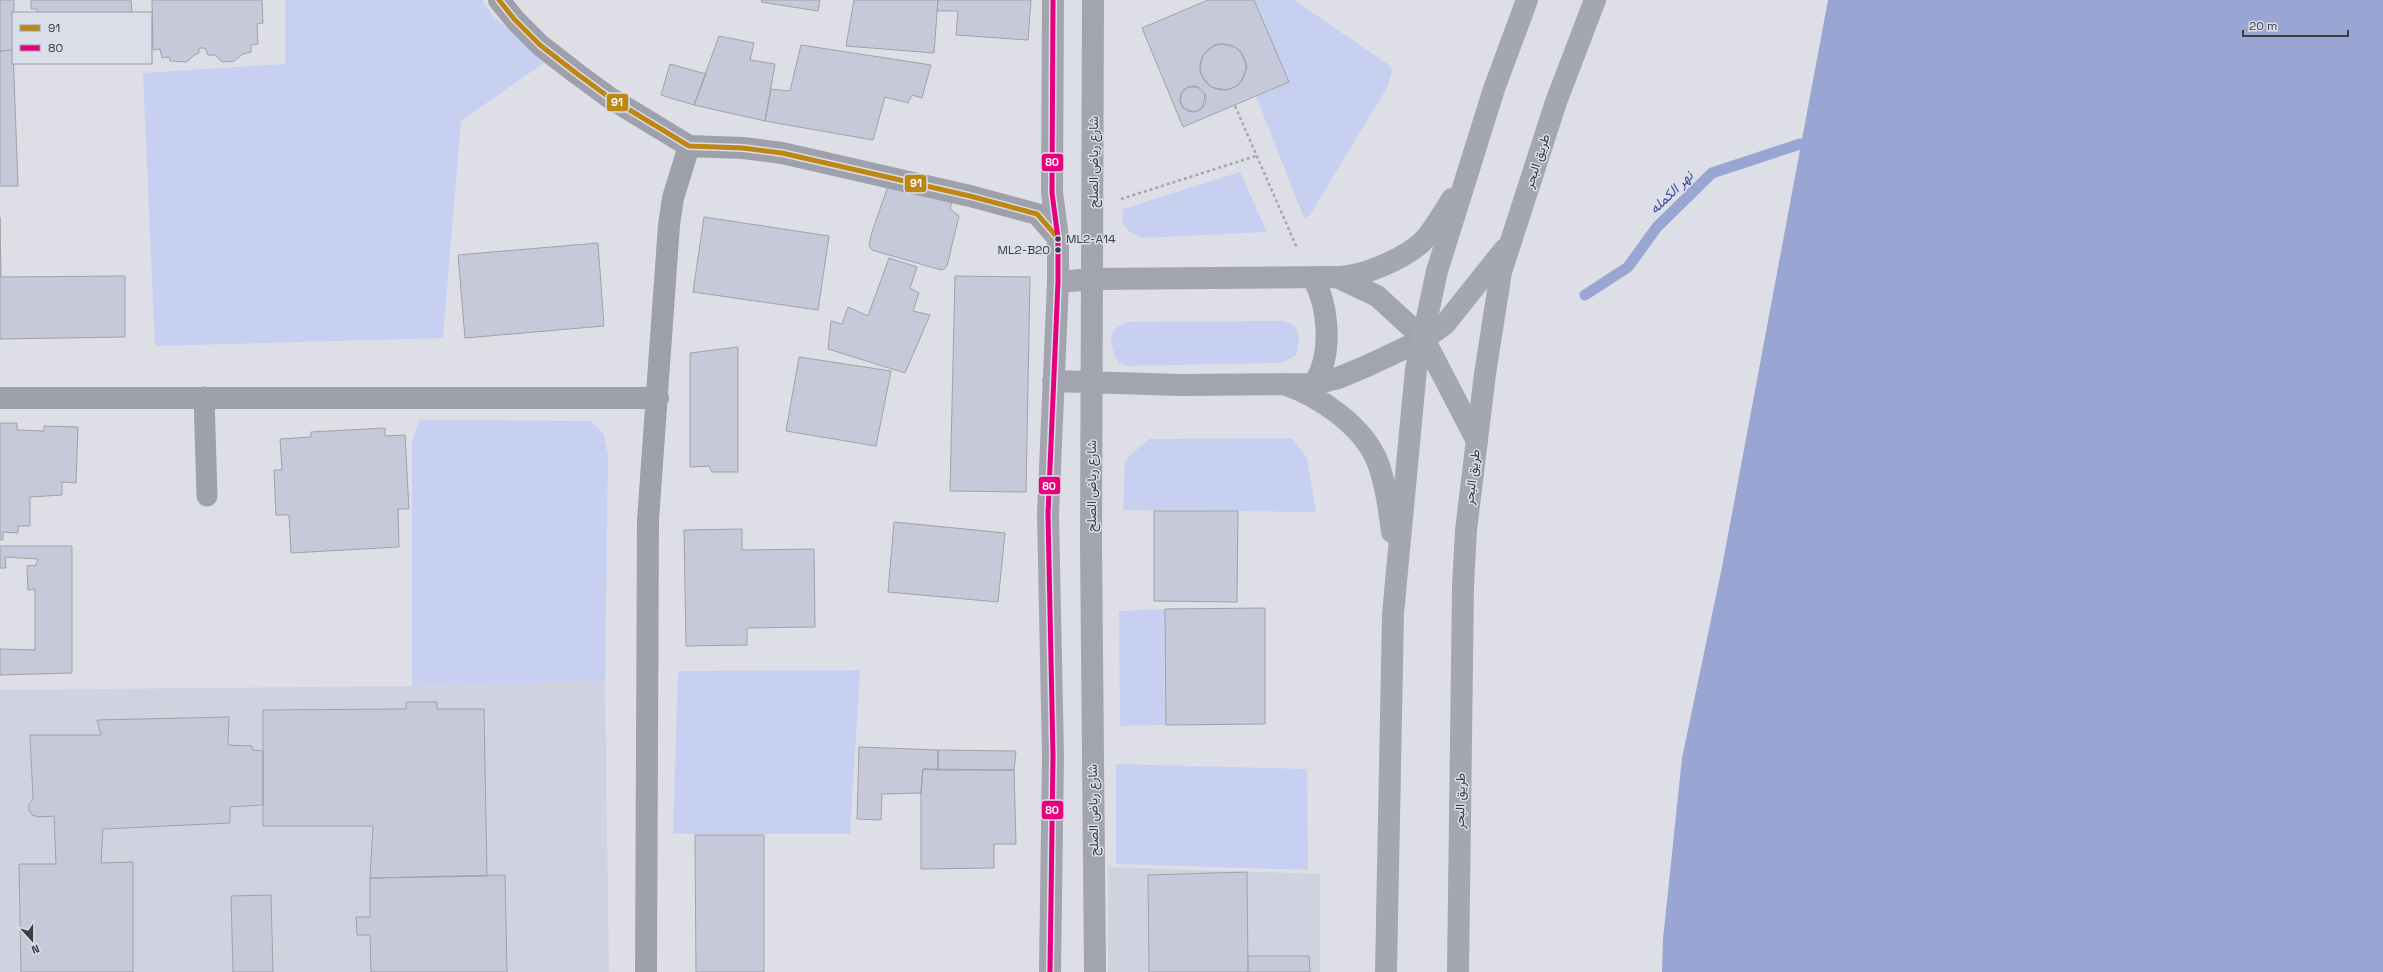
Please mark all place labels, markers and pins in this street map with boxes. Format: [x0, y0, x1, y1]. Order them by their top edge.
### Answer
place label: ML2-A14 [1066, 231, 1116, 247]
marker: ML2-A14 [1053, 234, 1063, 244]
place label: ML2-B20 [998, 242, 1050, 258]
marker: ML2-B20 [1053, 245, 1063, 255]

